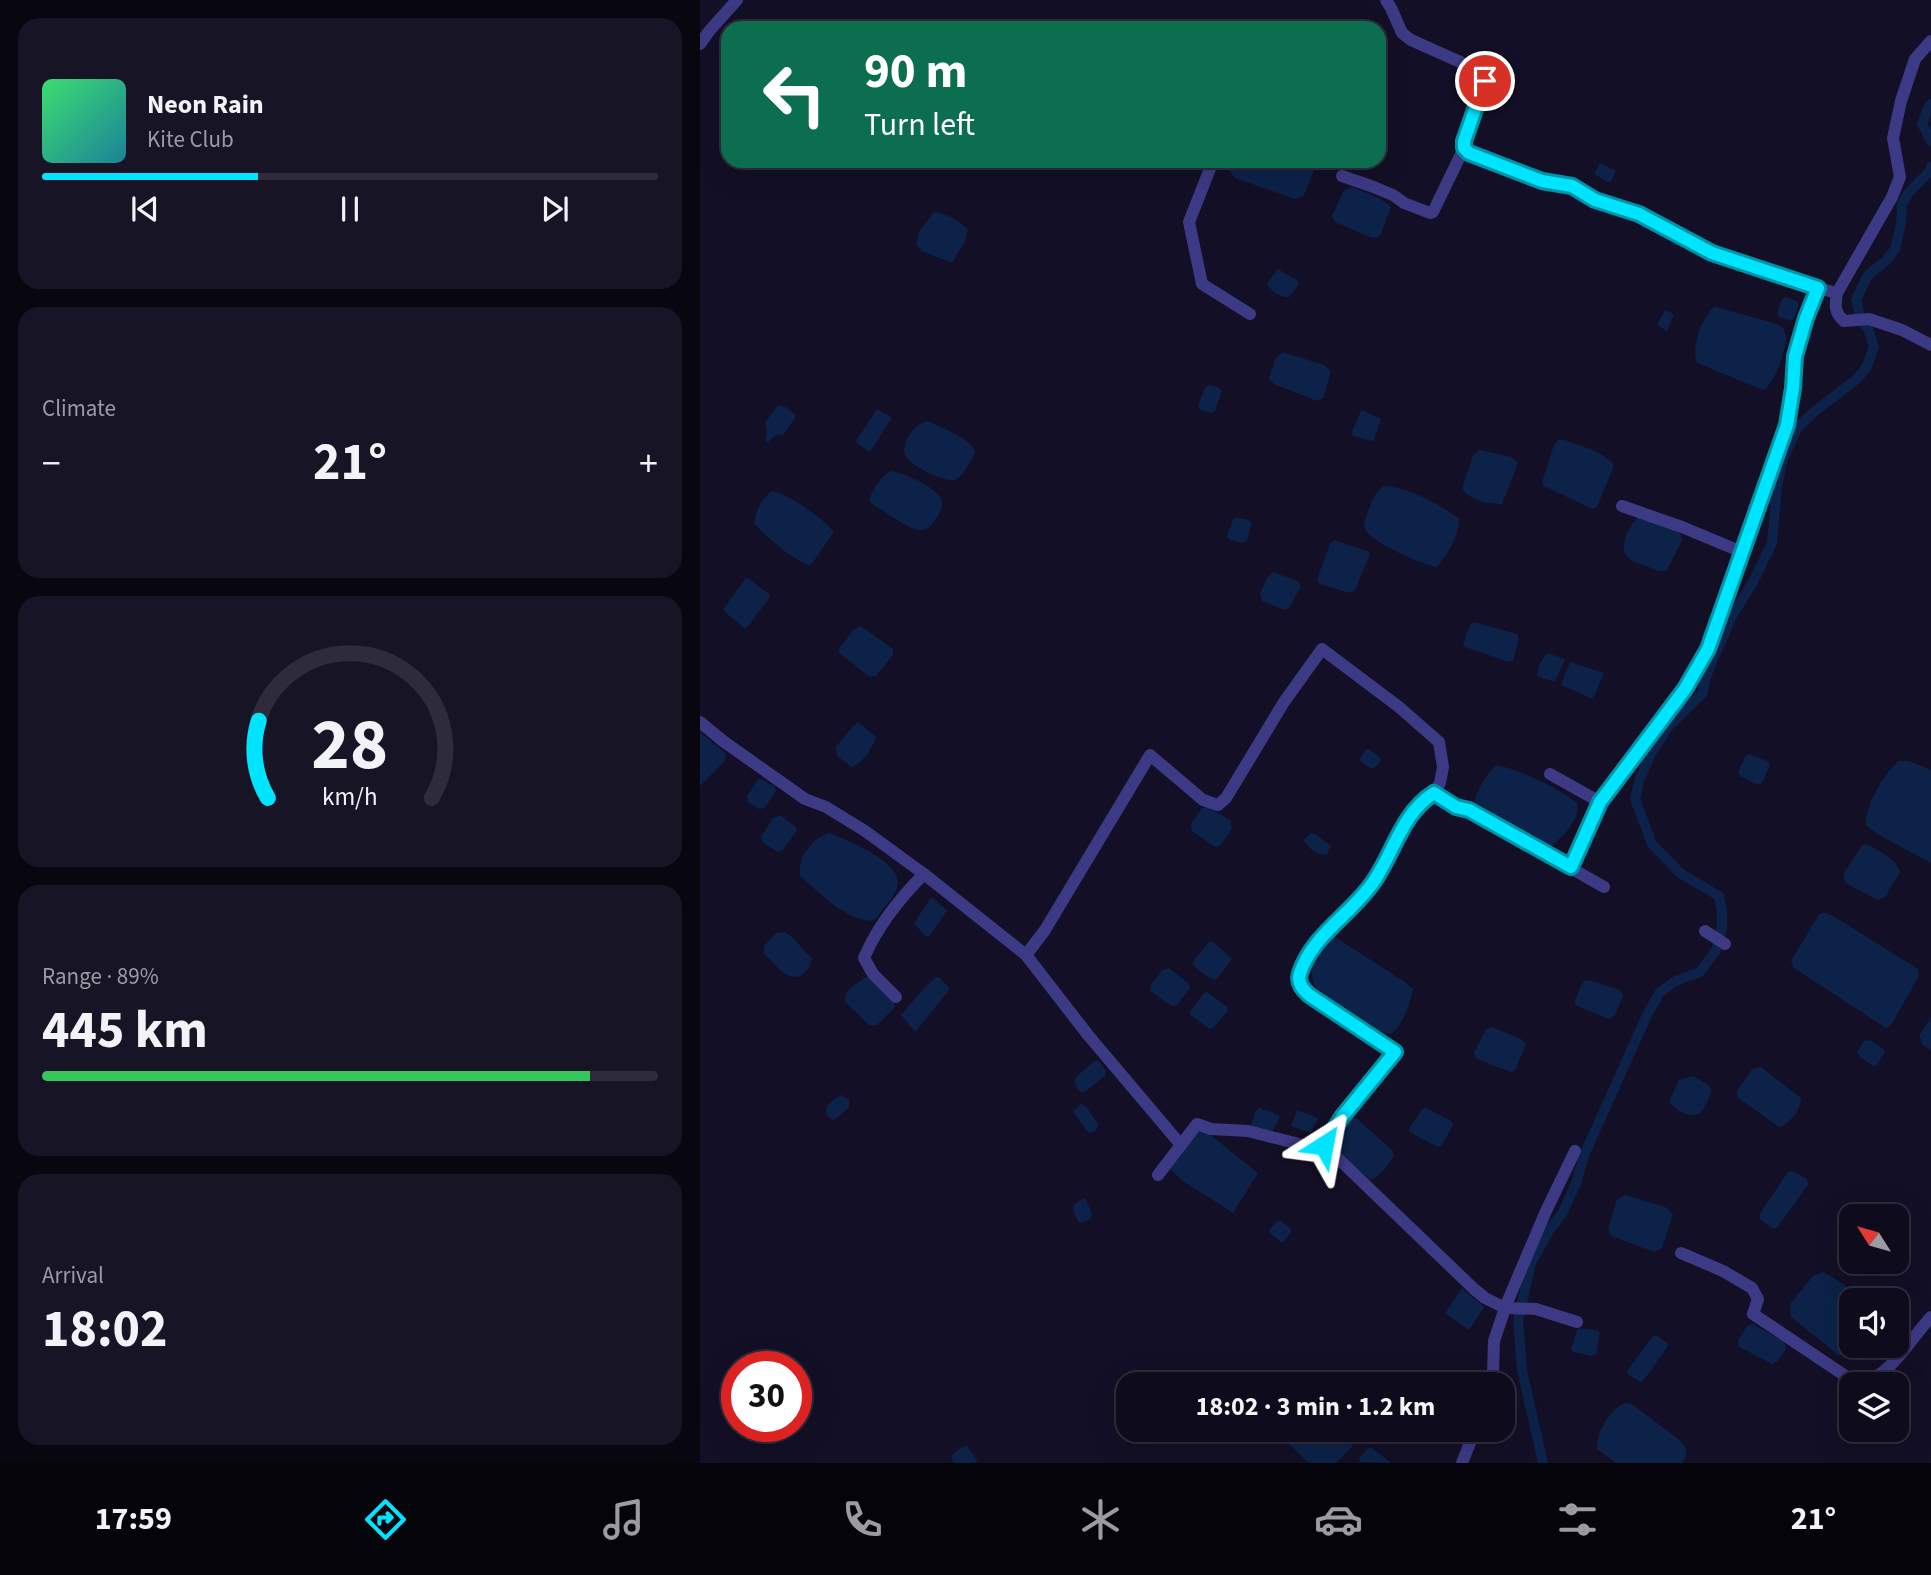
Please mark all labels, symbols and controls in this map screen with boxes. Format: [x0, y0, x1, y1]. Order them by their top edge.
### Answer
text: 90 m [864, 37, 968, 107]
icon: left [749, 49, 840, 140]
pin [1455, 51, 1515, 111]
icon: arrive [1466, 62, 1504, 100]
text: Neon Rain [147, 86, 264, 123]
text: Turn left [864, 102, 975, 148]
text: Kite Club [147, 123, 234, 156]
icon: previous [126, 190, 164, 228]
icon: pause [331, 190, 369, 228]
icon: next [536, 190, 574, 228]
text: Climate [42, 392, 116, 425]
text: 21° [313, 426, 387, 500]
text: − [42, 437, 61, 491]
text: + [639, 437, 658, 491]
text: 28 [312, 693, 388, 797]
text: km/h [322, 778, 378, 814]
text: Range · 89% [42, 960, 159, 993]
text: 445 km [42, 994, 208, 1068]
position arrow [1287, 1108, 1361, 1182]
north arrow [1839, 1204, 1909, 1274]
map controls [1839, 1204, 1909, 1442]
text: Arrival [42, 1259, 104, 1292]
button: sound [1839, 1288, 1909, 1358]
text: 18:02 [42, 1293, 167, 1367]
speed limit sign: 30 [721, 1351, 812, 1442]
button: layers [1839, 1372, 1909, 1442]
text: 18:02 · 3 min · 1.2 km [1196, 1388, 1435, 1425]
icon: directions [361, 1495, 410, 1544]
icon: music [599, 1495, 648, 1544]
icon: phone [838, 1495, 887, 1544]
icon: climate [1076, 1495, 1125, 1544]
icon: car [1314, 1495, 1363, 1544]
icon: filters [1553, 1495, 1602, 1544]
text: 17:59 [95, 1496, 172, 1542]
text: 21° [1791, 1496, 1836, 1542]

